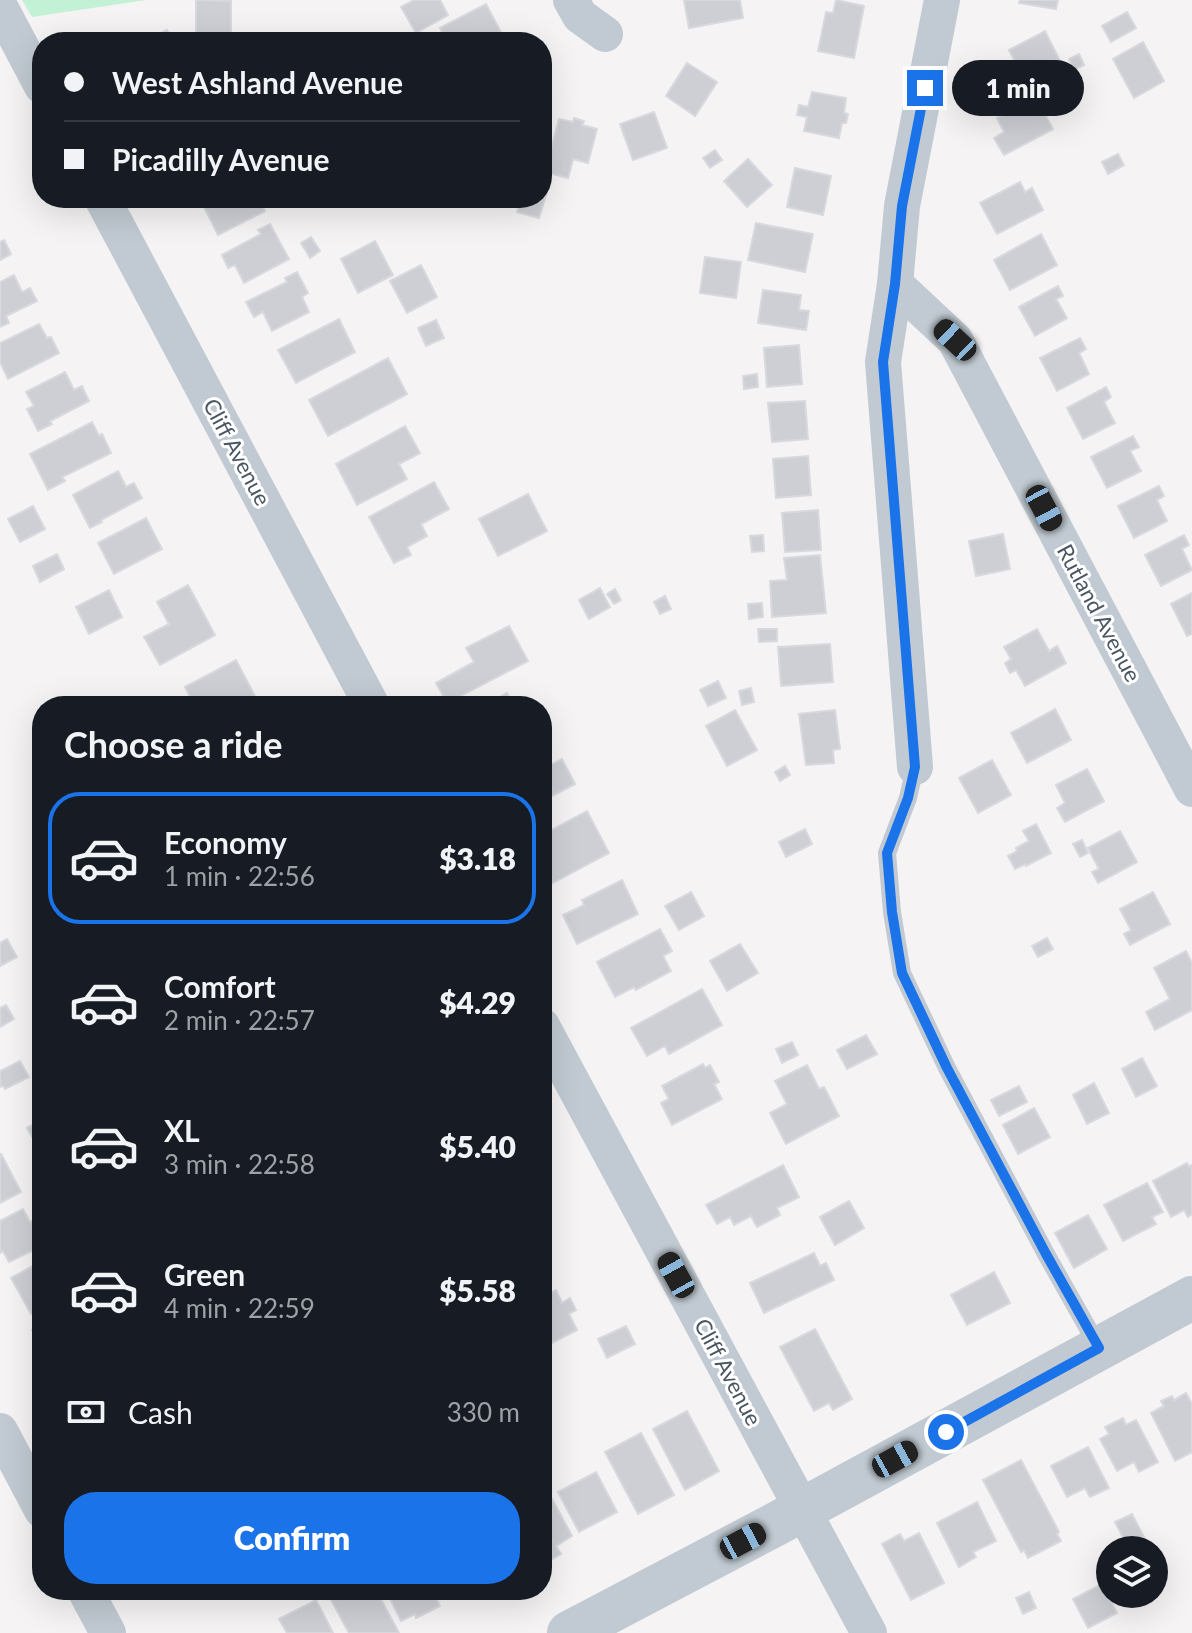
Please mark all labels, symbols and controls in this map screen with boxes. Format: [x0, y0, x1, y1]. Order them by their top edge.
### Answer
callout: 1 min [953, 60, 1085, 116]
text: West Ashland Avenue [112, 64, 403, 100]
route end [907, 70, 943, 106]
text: 1 min [986, 72, 1050, 104]
text: Picadilly Avenue [112, 141, 330, 177]
car [929, 315, 981, 365]
street label: Cliff Avenue [198, 394, 277, 510]
car [1022, 481, 1066, 535]
street label: Rutland Avenue [1052, 539, 1147, 686]
text: Choose a ride [64, 722, 283, 766]
icon: car [68, 822, 140, 894]
text: Economy [164, 824, 287, 860]
text: $3.18 [439, 840, 516, 876]
text: 1 min · 22:56 [164, 860, 315, 892]
icon: car [68, 966, 140, 1038]
text: Comfort [164, 968, 276, 1004]
text: $4.29 [439, 984, 516, 1020]
text: 2 min · 22:57 [164, 1004, 315, 1036]
icon: car [68, 1110, 140, 1182]
text: XL [164, 1112, 200, 1148]
text: $5.40 [439, 1128, 516, 1164]
text: 3 min · 22:58 [164, 1148, 315, 1180]
car [654, 1248, 698, 1302]
icon: car [68, 1254, 140, 1326]
text: Green [164, 1256, 245, 1292]
text: $5.58 [439, 1272, 516, 1308]
text: 4 min · 22:59 [164, 1292, 315, 1324]
street label: Cliff Avenue [689, 1314, 768, 1430]
icon: cash [64, 1390, 108, 1434]
text: Cash [128, 1394, 193, 1430]
text: 330 m [447, 1396, 520, 1428]
route start [928, 1414, 964, 1450]
car [868, 1437, 922, 1481]
button: Confirm [64, 1492, 520, 1584]
car [716, 1519, 770, 1563]
map controls [1096, 1536, 1168, 1608]
button: layers [1096, 1536, 1168, 1608]

